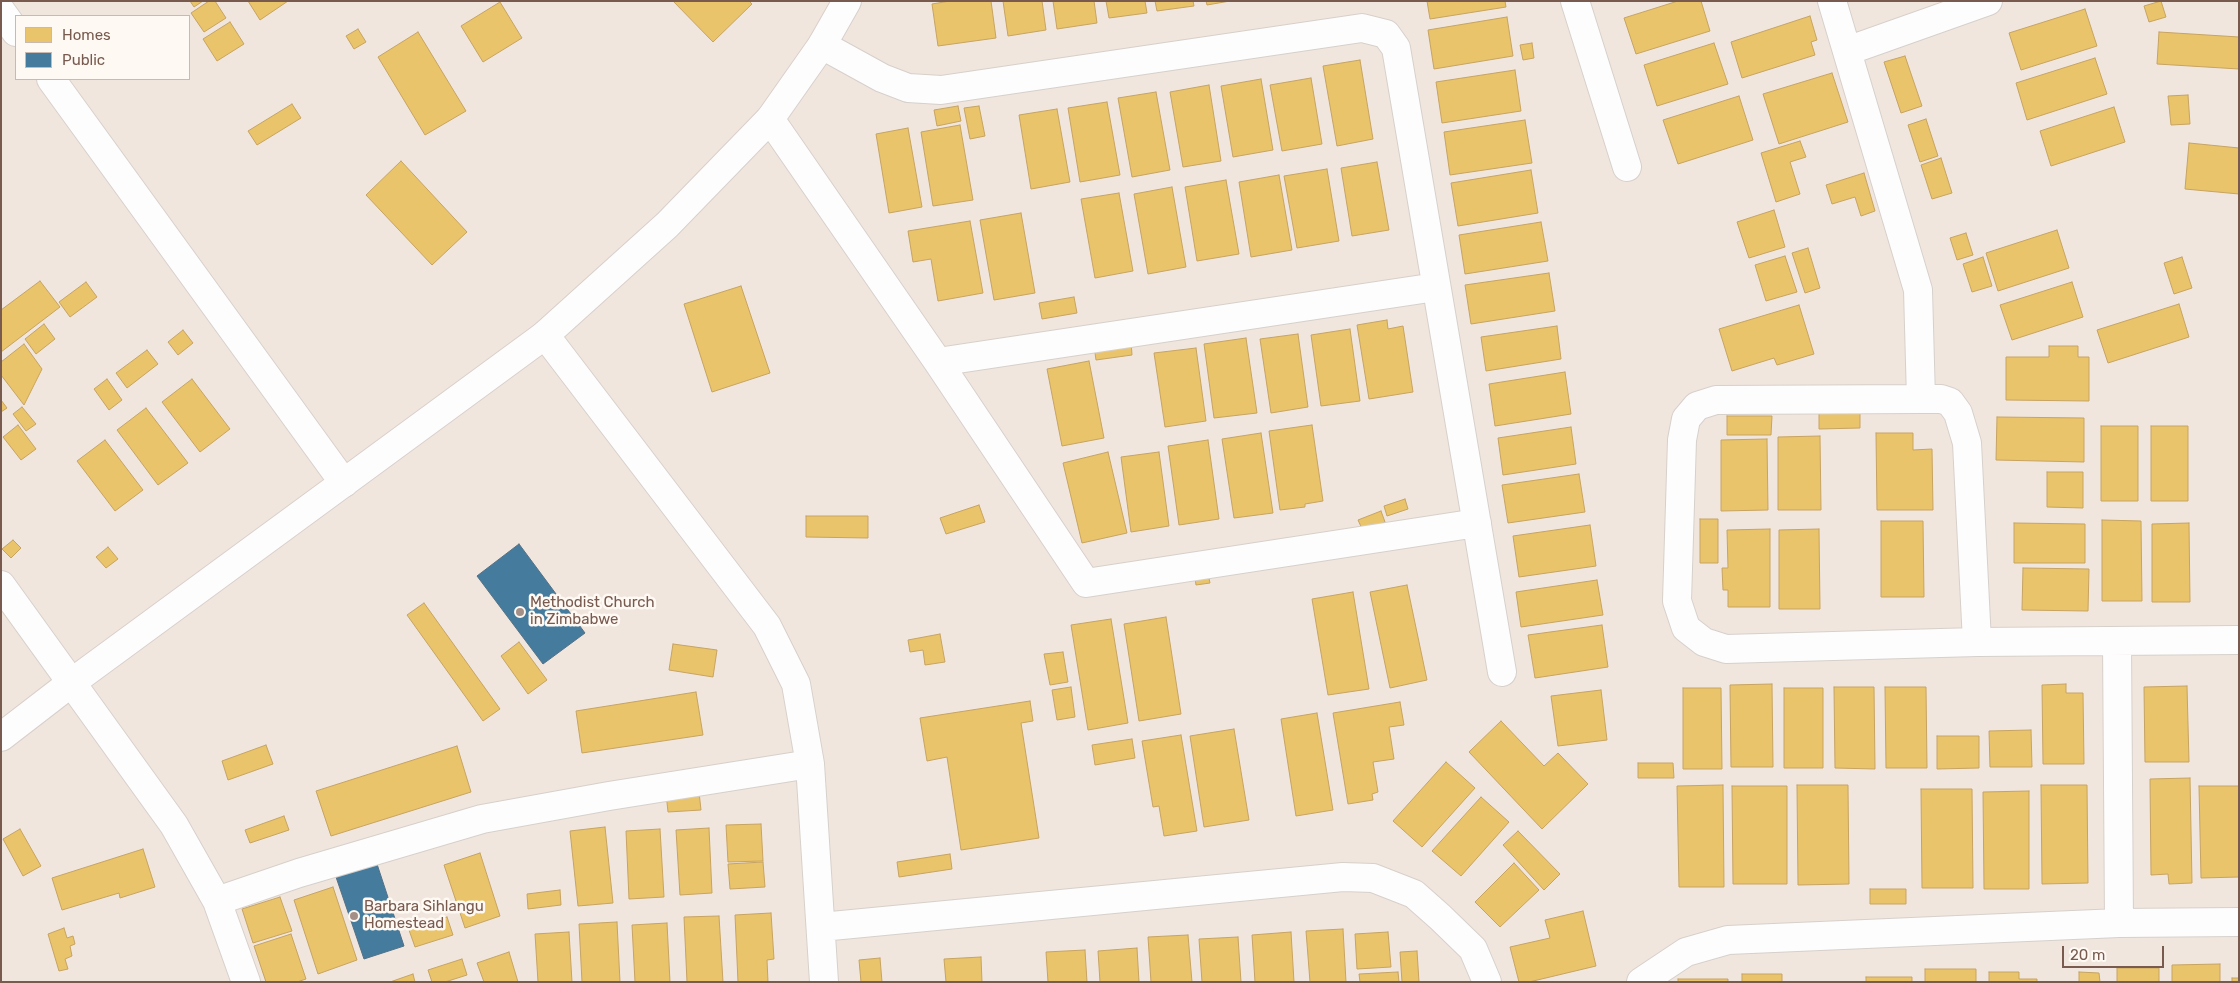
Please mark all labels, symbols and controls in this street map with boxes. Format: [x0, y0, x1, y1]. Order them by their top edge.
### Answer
legend [15, 15, 190, 80]
text: Homes [62, 26, 111, 44]
text: Public [62, 51, 105, 69]
place label: Methodist Church in Zimbabwe [530, 594, 655, 629]
marker: Methodist Church in Zimbabwe [514, 606, 526, 618]
place label: Barbara Sihlangu Homestead [364, 898, 484, 933]
marker: Barbara Sihlangu Homestead [348, 910, 360, 922]
scale bar [2065, 936, 2168, 968]
text: 20 m [2070, 946, 2105, 964]

